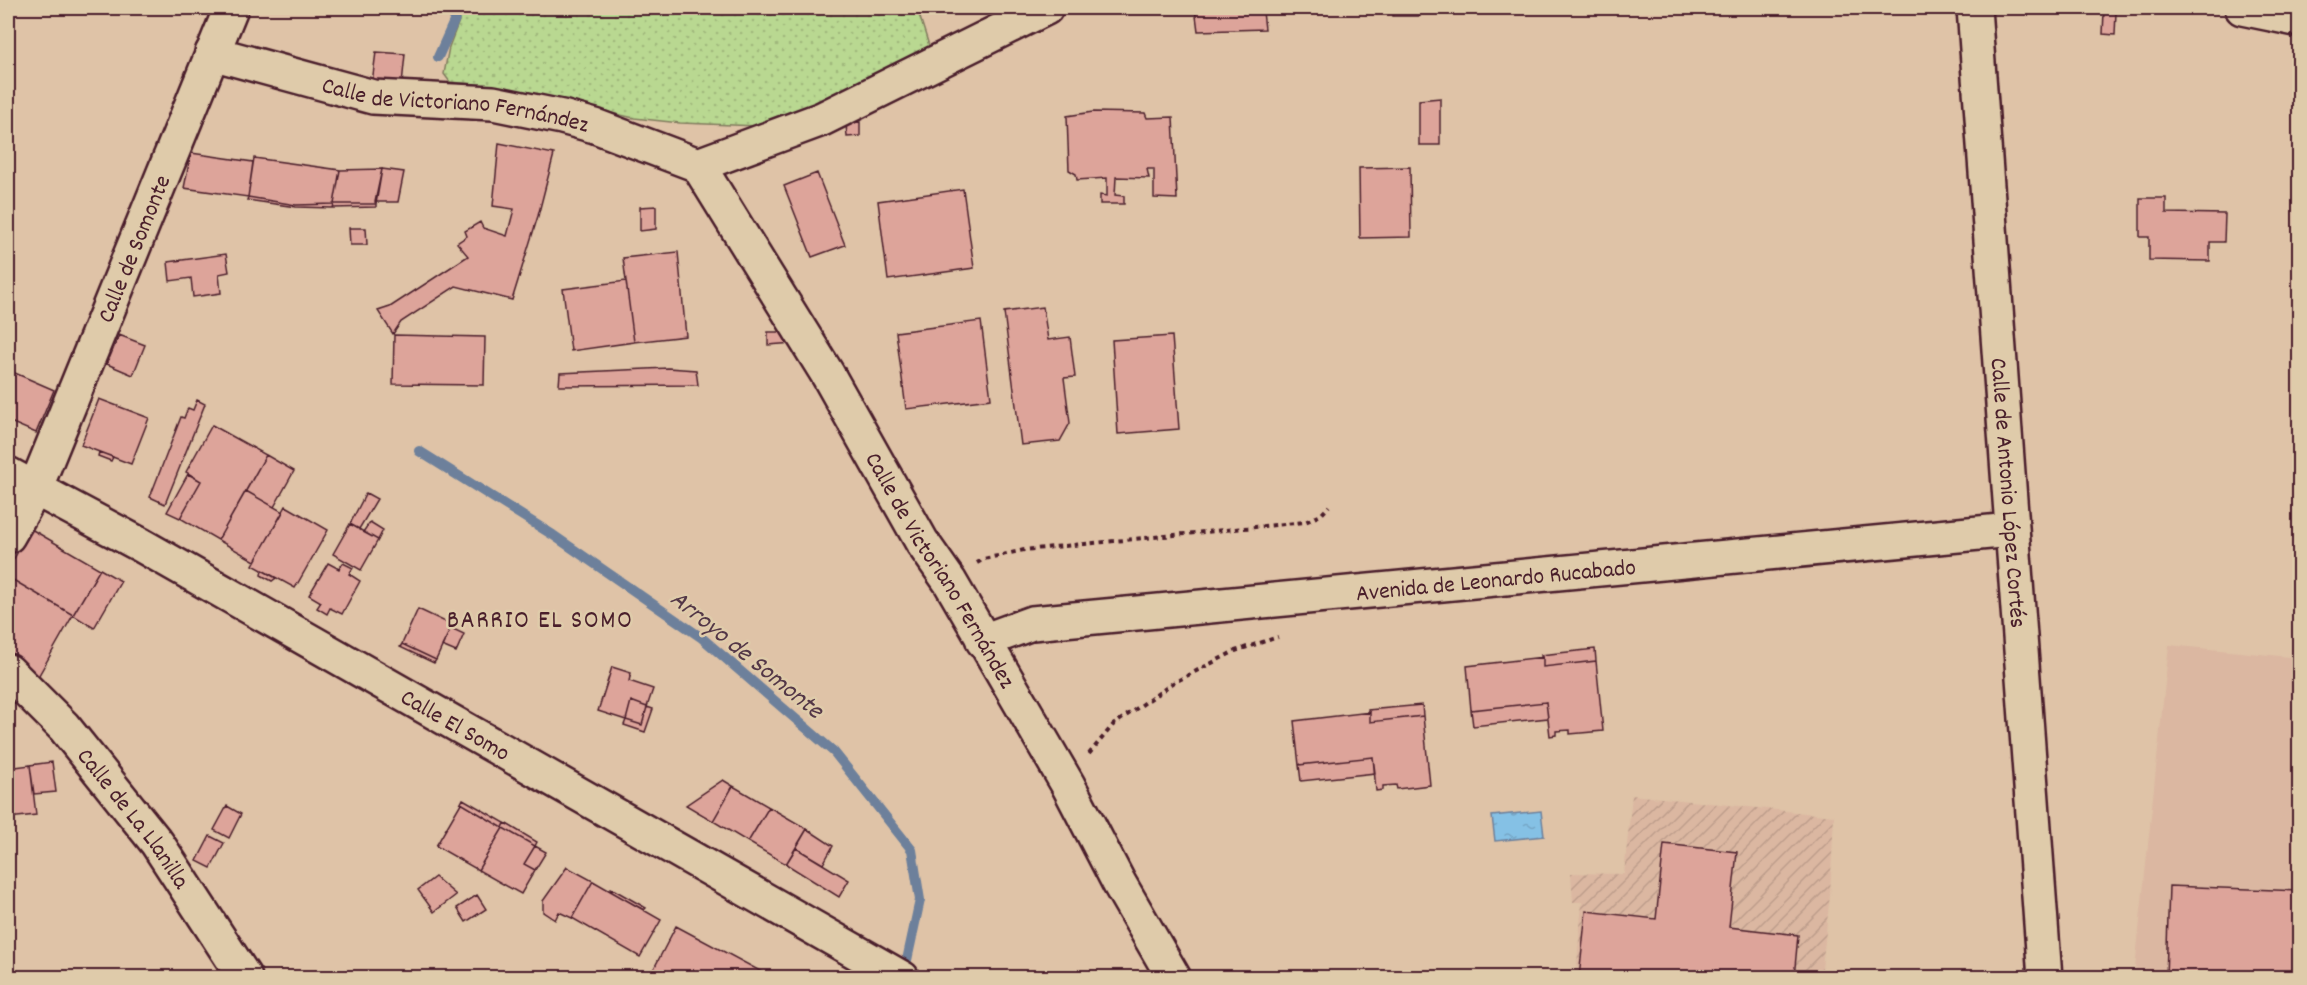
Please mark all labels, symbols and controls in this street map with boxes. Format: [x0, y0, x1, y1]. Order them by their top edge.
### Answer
street label: Calle de Victoriano Fernández [318, 70, 592, 144]
street label: Calle de Somonte [90, 170, 181, 329]
street label: Calle de Antonio López Cortés [1980, 357, 2033, 629]
street label: Calle de Victoriano Fernández [855, 447, 1022, 696]
street label: Avenida de Leonardo Rucabado [1355, 552, 1637, 612]
water label: Arroyo de Somonte [661, 582, 832, 730]
district label: BARRIO EL SOMO [447, 603, 633, 640]
street label: Calle El Somo [393, 682, 515, 771]
street label: Calle de La Llanilla [67, 742, 197, 897]

